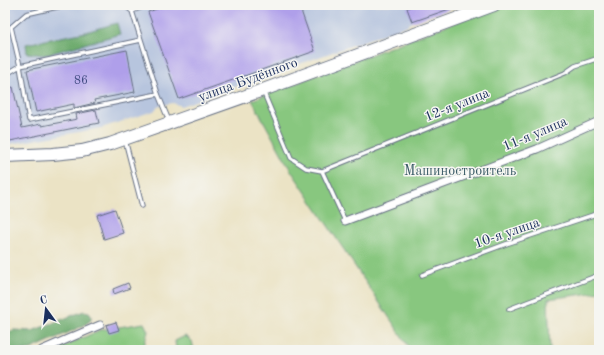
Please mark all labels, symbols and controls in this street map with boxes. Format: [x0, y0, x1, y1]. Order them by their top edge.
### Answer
street label: улица Будённого [197, 56, 299, 104]
house number: 86 [74, 75, 88, 87]
street label: 12-я улица [423, 86, 491, 124]
street label: 11-я улица [501, 114, 569, 154]
park label: Машиностроитель [404, 164, 517, 178]
street label: 10-я улица [472, 215, 542, 251]
north arrow [26, 289, 66, 329]
text: С [39, 295, 49, 307]

